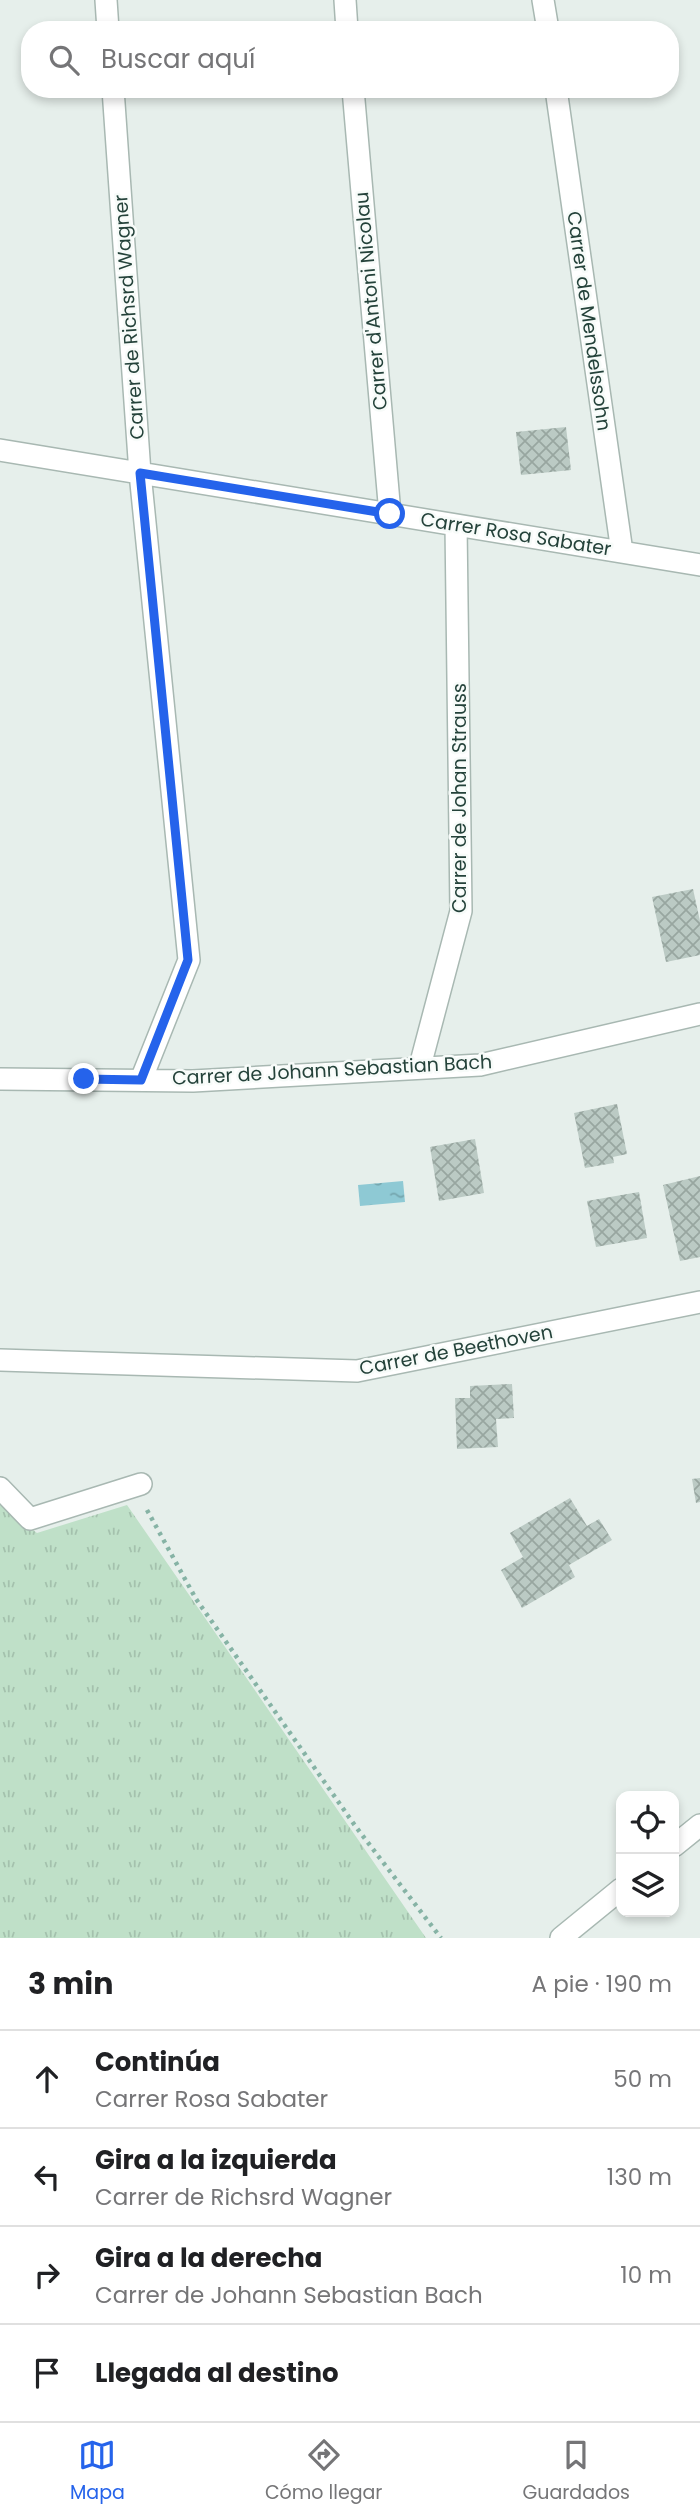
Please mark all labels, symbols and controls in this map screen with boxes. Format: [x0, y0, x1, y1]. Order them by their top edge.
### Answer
search box [21, 21, 679, 98]
icon: search [45, 41, 83, 79]
text: Buscar aquí [101, 41, 255, 77]
street label: Carrer d'Antoni Nicolau [348, 191, 394, 411]
street label: Carrer de Richsrd Wagner [107, 194, 151, 440]
street label: Carrer de Mendelssohn [560, 210, 618, 432]
route start [374, 498, 405, 529]
street label: Carrer Rosa Sabater [419, 506, 613, 562]
street label: Carrer de Johan Strauss [446, 683, 473, 913]
street label: Carrer de Johann Sebastian Bach [171, 1048, 493, 1092]
route end [68, 1063, 99, 1094]
street label: Carrer de Beethoven [357, 1318, 555, 1382]
map controls [616, 1791, 679, 1917]
button: locate [616, 1791, 679, 1854]
button: layers [616, 1854, 679, 1917]
text: 3 min [28, 1962, 113, 2005]
text: A pie · 190 m [532, 1968, 672, 2000]
text: Continúa [95, 2044, 220, 2080]
icon: ahead [28, 2060, 66, 2098]
text: 50 m [613, 2063, 672, 2095]
text: Carrer Rosa Sabater [95, 2083, 328, 2115]
text: Gira a la izquierda [95, 2142, 337, 2178]
icon: left [28, 2158, 66, 2196]
text: 130 m [607, 2161, 672, 2193]
text: Carrer de Richsrd Wagner [95, 2181, 392, 2213]
text: Gira a la derecha [95, 2240, 323, 2276]
icon: right [28, 2256, 66, 2294]
text: 10 m [620, 2259, 672, 2291]
text: Carrer de Johann Sebastian Bach [95, 2279, 483, 2311]
icon: arrive [28, 2354, 66, 2392]
text: Llegada al destino [95, 2355, 339, 2391]
tab: Mapa [70, 2436, 125, 2507]
tab: Cómo llegar [265, 2436, 382, 2507]
tab: Guardados [522, 2436, 630, 2507]

